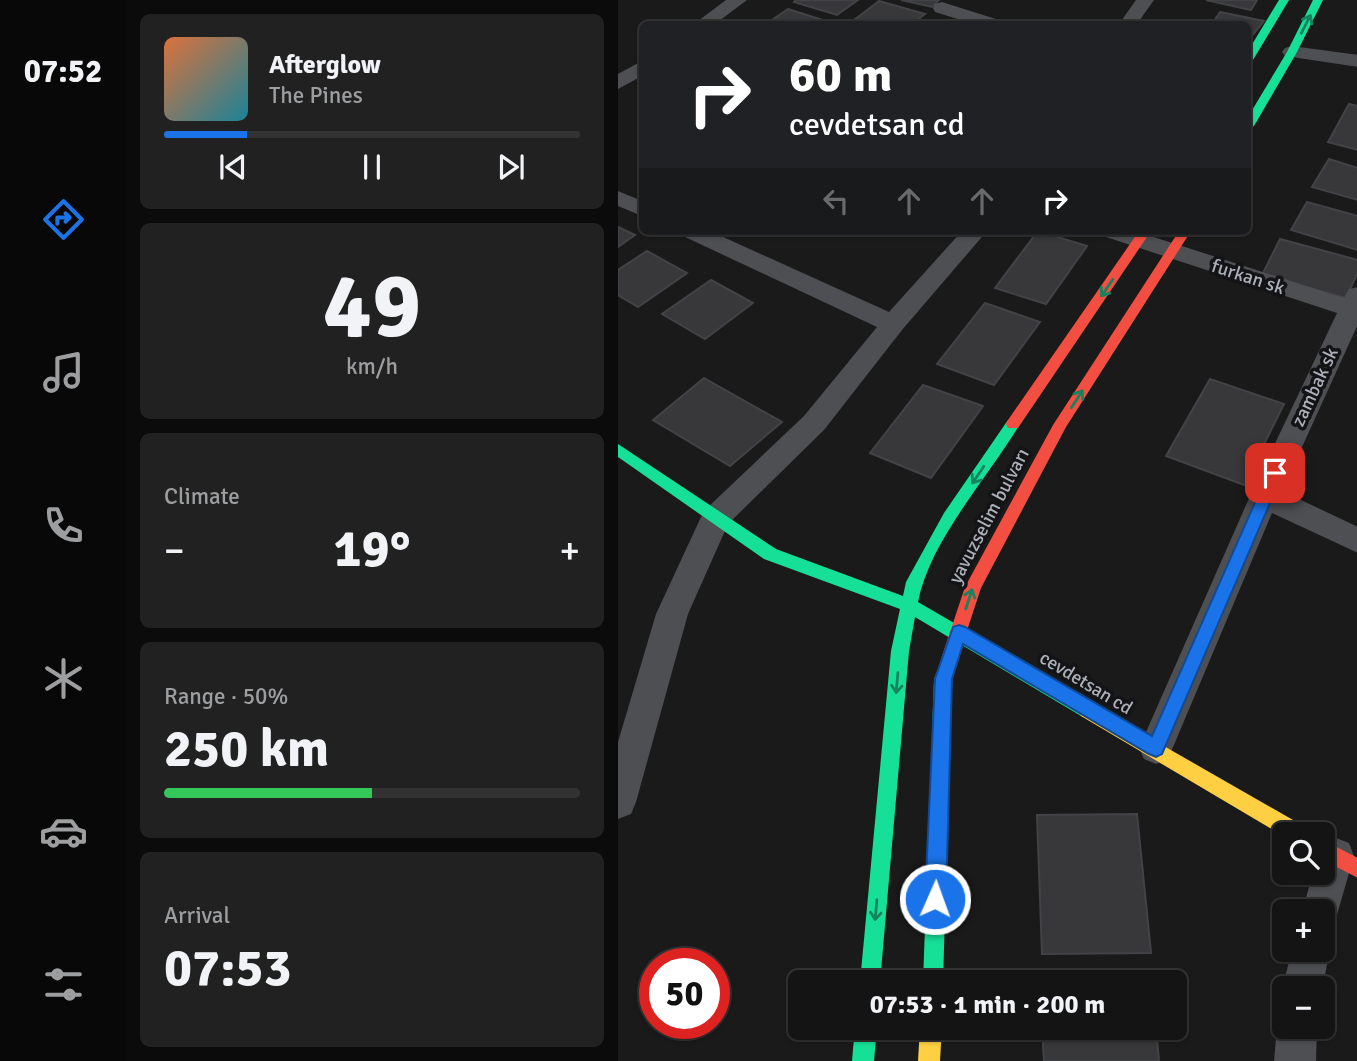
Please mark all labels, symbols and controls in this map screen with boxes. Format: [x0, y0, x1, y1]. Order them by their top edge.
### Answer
one-way arrow [1299, 14, 1313, 35]
text: 60 m [789, 45, 892, 105]
text: Afterglow [269, 49, 381, 81]
icon: right [674, 49, 765, 140]
text: 07:52 [24, 52, 102, 91]
text: The Pines [269, 81, 363, 110]
text: cevdetsan cd [789, 105, 965, 144]
icon: previous [214, 148, 252, 186]
icon: pause [353, 148, 391, 186]
icon: next [492, 148, 530, 186]
icon: left [817, 182, 855, 220]
icon: ahead [890, 182, 928, 220]
icon: ahead [963, 182, 1001, 220]
icon: right [1036, 182, 1074, 220]
icon: directions [39, 195, 88, 244]
text: 49 [323, 250, 421, 363]
street label: furkan sk [1208, 254, 1288, 300]
one-way arrow [1100, 278, 1114, 297]
street label: zambak sk [1286, 343, 1344, 430]
icon: music [39, 348, 88, 397]
text: km/h [346, 352, 398, 381]
one-way arrow [1071, 390, 1085, 410]
pin [1245, 443, 1305, 503]
street label: yavuzselim bulvarı [943, 444, 1035, 588]
icon: arrive [1256, 454, 1294, 492]
one-way arrow [971, 465, 985, 485]
text: Climate [164, 482, 240, 511]
icon: phone [39, 501, 88, 550]
text: 19° [334, 517, 410, 581]
text: − [164, 527, 185, 574]
text: + [559, 527, 580, 574]
one-way arrow [964, 589, 976, 611]
street label: cevdetsan cd [1035, 646, 1137, 720]
icon: climate [39, 654, 88, 703]
one-way arrow [890, 671, 903, 694]
text: Range · 50% [164, 682, 288, 711]
text: 250 km [164, 717, 329, 781]
icon: car [39, 807, 88, 856]
map controls [1272, 822, 1335, 1039]
button: search [1272, 822, 1335, 885]
position arrow [898, 862, 972, 936]
one-way arrow [869, 898, 882, 921]
button: + [1272, 899, 1335, 962]
text: Arrival [164, 901, 230, 930]
text: 07:53 [164, 936, 292, 1000]
speed limit sign: 50 [639, 948, 730, 1039]
icon: filters [39, 960, 88, 1009]
button: − [1272, 976, 1335, 1039]
text: 07:53 · 1 min · 200 m [870, 989, 1105, 1021]

